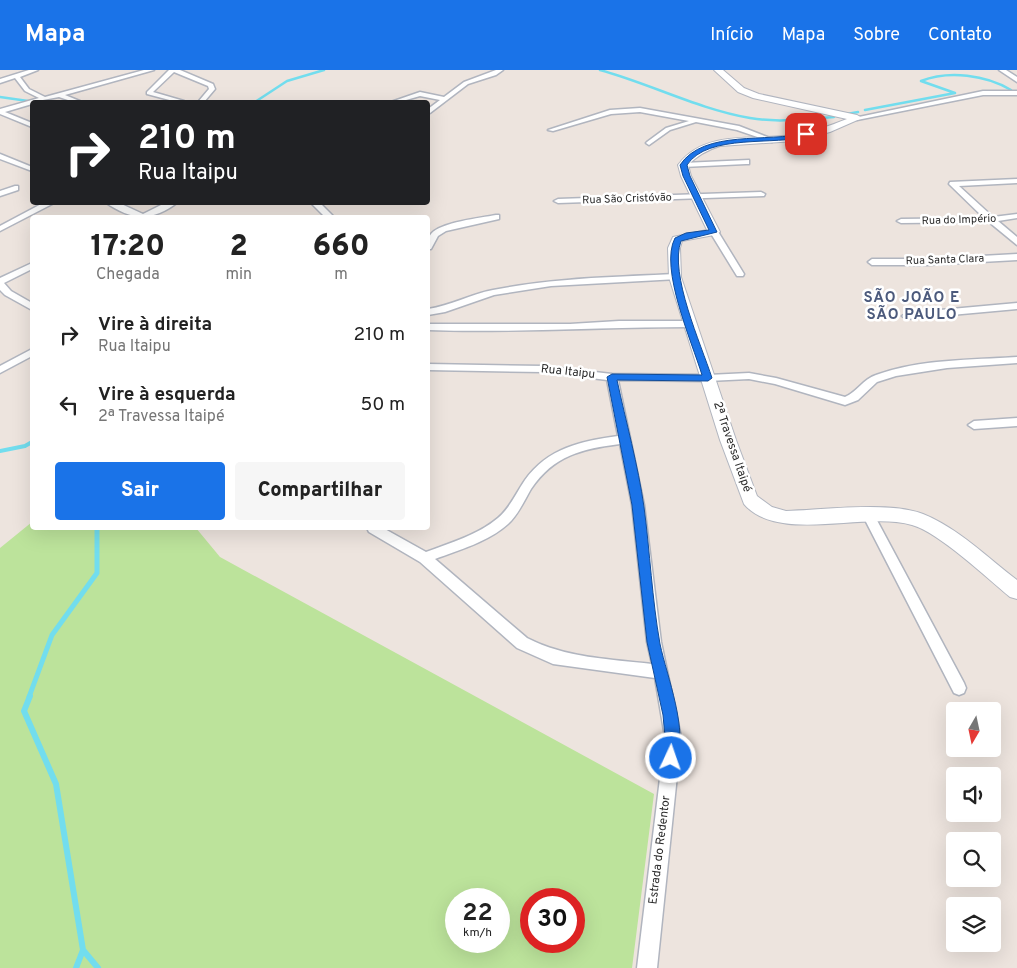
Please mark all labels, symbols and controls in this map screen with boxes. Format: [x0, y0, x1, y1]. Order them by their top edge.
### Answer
text: Mapa [25, 20, 85, 50]
text: Início [710, 24, 754, 47]
text: Mapa [782, 24, 825, 47]
text: Sobre [853, 24, 900, 47]
text: Contato [928, 24, 992, 47]
pin [785, 113, 827, 155]
text: 210 m [138, 117, 236, 161]
icon: right [55, 120, 120, 185]
icon: arrive [792, 120, 820, 148]
text: Rua Itaipu [138, 160, 238, 187]
street label: Rua São Cristóvão [582, 190, 672, 208]
street label: Rua do Império [921, 212, 997, 228]
text: 17:20 [90, 229, 165, 266]
text: 2 [230, 229, 248, 266]
text: 660 [312, 229, 370, 266]
street label: Rua Santa Clara [906, 252, 985, 268]
text: Chegada [96, 265, 160, 285]
text: min [225, 265, 252, 285]
text: m [334, 265, 348, 285]
district label: SÃO JOÃO E SÃO PAULO [864, 287, 960, 325]
text: Vire à direita [98, 313, 212, 337]
icon: right [55, 321, 83, 349]
text: 210 m [354, 323, 405, 347]
text: Rua Itaipu [98, 337, 171, 357]
street label: Rua Itaipu [540, 361, 596, 383]
text: Vire à esquerda [98, 383, 236, 407]
icon: left [55, 391, 83, 419]
text: 50 m [360, 393, 405, 417]
street label: 2ª Travessa Itaipé [709, 399, 755, 495]
text: 2ª Travessa Itaipé [98, 407, 225, 427]
button: Sair [55, 462, 225, 520]
button: Compartilhar [235, 462, 405, 520]
north arrow [946, 702, 1001, 758]
map controls [946, 702, 1001, 952]
position arrow [644, 731, 696, 783]
button: sound [946, 767, 1001, 822]
street label: Estrada do Redentor [645, 794, 675, 905]
button: search [946, 832, 1001, 887]
speed limit sign: 30 [520, 888, 585, 953]
button: layers [946, 897, 1001, 952]
text: 22 [462, 898, 493, 930]
text: km/h [463, 925, 492, 941]

